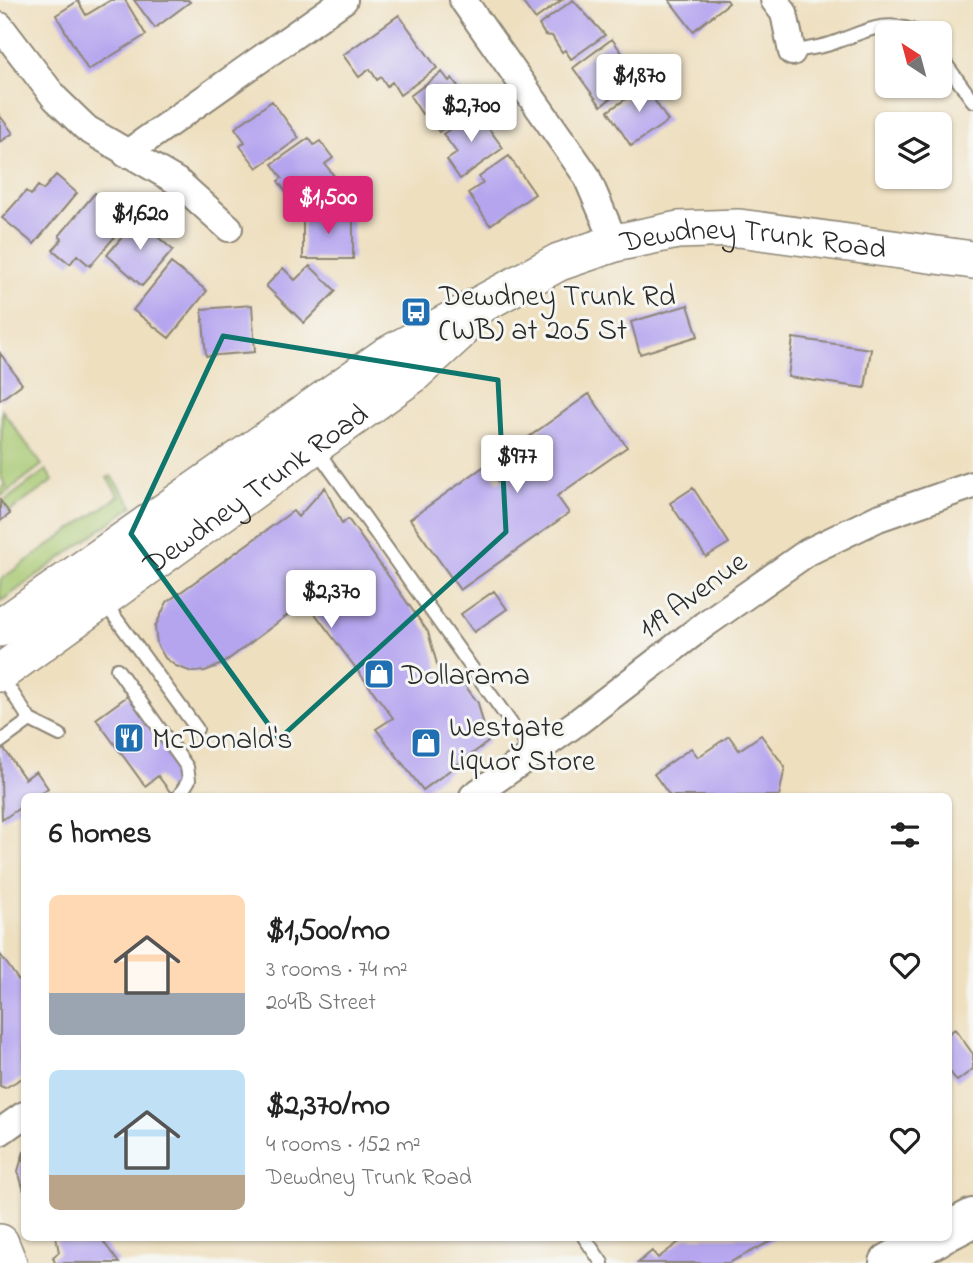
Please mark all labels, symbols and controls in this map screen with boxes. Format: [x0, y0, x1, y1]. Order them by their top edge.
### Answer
north arrow [875, 21, 952, 98]
map controls [875, 21, 952, 189]
pin: $1,870 [582, 54, 696, 114]
text: $1,870 [612, 60, 666, 93]
pin: $2,700 [414, 85, 528, 144]
text: $2,700 [442, 90, 500, 123]
button: layers [875, 112, 952, 189]
pin: $1,500 [271, 176, 385, 236]
text: $1,500 [299, 182, 357, 215]
pin: $1,620 [83, 192, 197, 252]
text: $1,620 [112, 198, 168, 231]
street label: Dewdney Trunk Road [616, 209, 889, 273]
place label: Dewdney Trunk Rd (WB) at 205 St [438, 276, 676, 354]
bus stop icon: Dewdney Trunk Rd (WB) at 205 St [399, 295, 433, 329]
street label: Dewdney Trunk Road [135, 394, 379, 588]
pin: $977 [476, 435, 558, 495]
text: $977 [497, 441, 537, 474]
street label: 119 Avenue [630, 541, 758, 651]
pin: $2,370 [274, 570, 388, 630]
text: $2,370 [302, 576, 360, 609]
place label: Dollarama [401, 655, 530, 699]
shop icon: Dollarama [362, 657, 396, 691]
place label: Westgate Liquor Store [449, 707, 596, 785]
place label: McDonald's [152, 719, 292, 763]
restaurant icon: McDonald's [112, 721, 146, 755]
shop icon: Westgate Liquor Store [409, 726, 443, 760]
text: 6 homes [49, 813, 152, 857]
icon: filters [886, 816, 924, 854]
text: $1,500/mo [266, 910, 390, 954]
icon: home [105, 923, 189, 1007]
icon: heart [886, 946, 924, 984]
text: 3 rooms · 74 m² [266, 954, 408, 987]
text: 204B Street [266, 987, 376, 1020]
text: $2,370/mo [266, 1085, 390, 1129]
icon: home [105, 1098, 189, 1182]
icon: heart [886, 1121, 924, 1159]
text: 4 rooms · 152 m² [266, 1129, 421, 1162]
text: Dewdney Trunk Road [266, 1162, 472, 1195]

